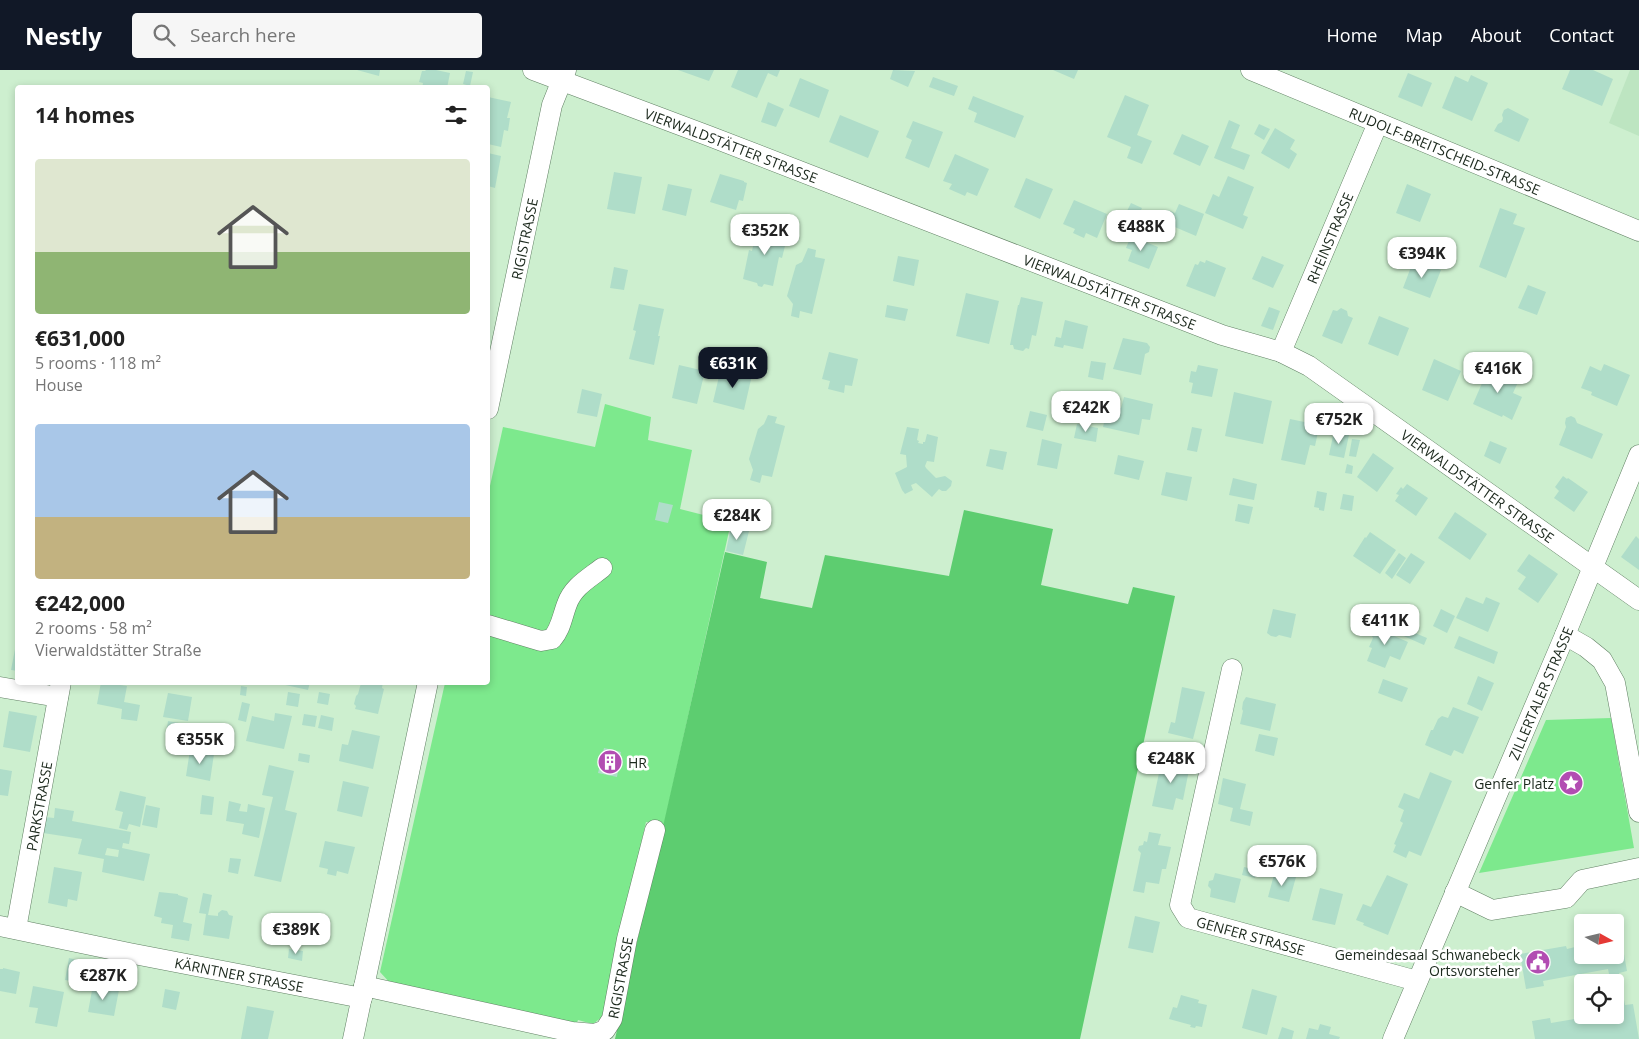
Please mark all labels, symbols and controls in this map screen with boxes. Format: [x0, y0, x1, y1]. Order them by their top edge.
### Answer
search box [132, 13, 482, 58]
text: Nestly [25, 19, 102, 52]
icon: search [150, 21, 178, 49]
text: Search here [190, 22, 296, 48]
text: Home [1327, 23, 1377, 47]
text: Map [1405, 23, 1443, 47]
text: About [1471, 23, 1521, 47]
text: Contact [1549, 23, 1614, 47]
text: 14 homes [35, 101, 135, 129]
icon: filters [442, 101, 470, 129]
street label: RUDOLF-BREITSCHEID-STRASSE [1346, 102, 1543, 199]
street label: VIERWALDSTÄTTER STRASSE [642, 103, 821, 187]
street label: RHEINSTRASSE [1302, 189, 1357, 286]
icon: home [208, 192, 298, 282]
street label: RIGISTRASSE [506, 196, 542, 281]
pin: €488K [1106, 210, 1176, 252]
pin: €352K [730, 214, 800, 256]
text: €488K [1117, 215, 1165, 237]
text: €352K [741, 219, 789, 241]
pin: €394K [1387, 236, 1457, 279]
text: €394K [1398, 242, 1446, 264]
street label: VIERWALDSTÄTTER STRASSE [1021, 249, 1199, 334]
text: €631,000 [35, 324, 125, 352]
pin: €631K [698, 346, 768, 389]
text: 5 rooms · 118 m² [35, 352, 161, 374]
text: €631K [709, 352, 757, 374]
pin: €416K [1463, 352, 1533, 394]
text: €416K [1474, 357, 1522, 379]
text: House [35, 374, 83, 396]
pin: €242K [1051, 390, 1121, 433]
text: €242K [1062, 396, 1110, 418]
pin: €752K [1304, 402, 1374, 445]
text: €752K [1315, 408, 1363, 430]
street label: VIERWALDSTÄTTER STRASSE [1397, 425, 1558, 547]
icon: home [208, 457, 298, 547]
pin: €284K [702, 498, 772, 541]
text: €284K [713, 504, 761, 526]
text: €242,000 [35, 589, 125, 617]
pin: €411K [1350, 604, 1420, 646]
text: €411K [1361, 609, 1409, 631]
text: 2 rooms · 58 m² [35, 617, 152, 639]
street label: ZILLERTALER STRASSE [1504, 624, 1577, 763]
text: Vierwaldstätter Straße [35, 639, 201, 661]
pin: €355K [165, 722, 235, 765]
text: €355K [176, 728, 224, 750]
pin: €248K [1136, 742, 1206, 784]
text: €248K [1147, 747, 1195, 769]
building icon: HR [597, 749, 623, 775]
place label: HR [628, 753, 647, 772]
street label: PARKSTRASSE [21, 760, 56, 852]
place icon: Genfer Platz [1558, 770, 1584, 796]
place label: Genfer Platz [1474, 774, 1554, 793]
pin: €576K [1247, 844, 1317, 887]
text: €576K [1258, 850, 1306, 872]
street label: GENFER STRASSE [1194, 911, 1307, 959]
pin: €389K [261, 912, 331, 955]
north arrow [1574, 914, 1624, 964]
map controls [1574, 914, 1624, 1024]
text: €389K [272, 918, 320, 940]
street label: RIGISTRASSE [603, 935, 637, 1020]
place label: Gemeindesaal Schwanebeck Ortsvorsteher [1335, 945, 1521, 980]
public building icon: Gemeindesaal Schwanebeck Ortsvorsteher [1525, 949, 1551, 975]
street label: KÄRNTNER STRASSE [173, 953, 305, 996]
pin: €287K [68, 958, 138, 1001]
text: €287K [79, 964, 127, 986]
button: locate [1574, 974, 1624, 1024]

